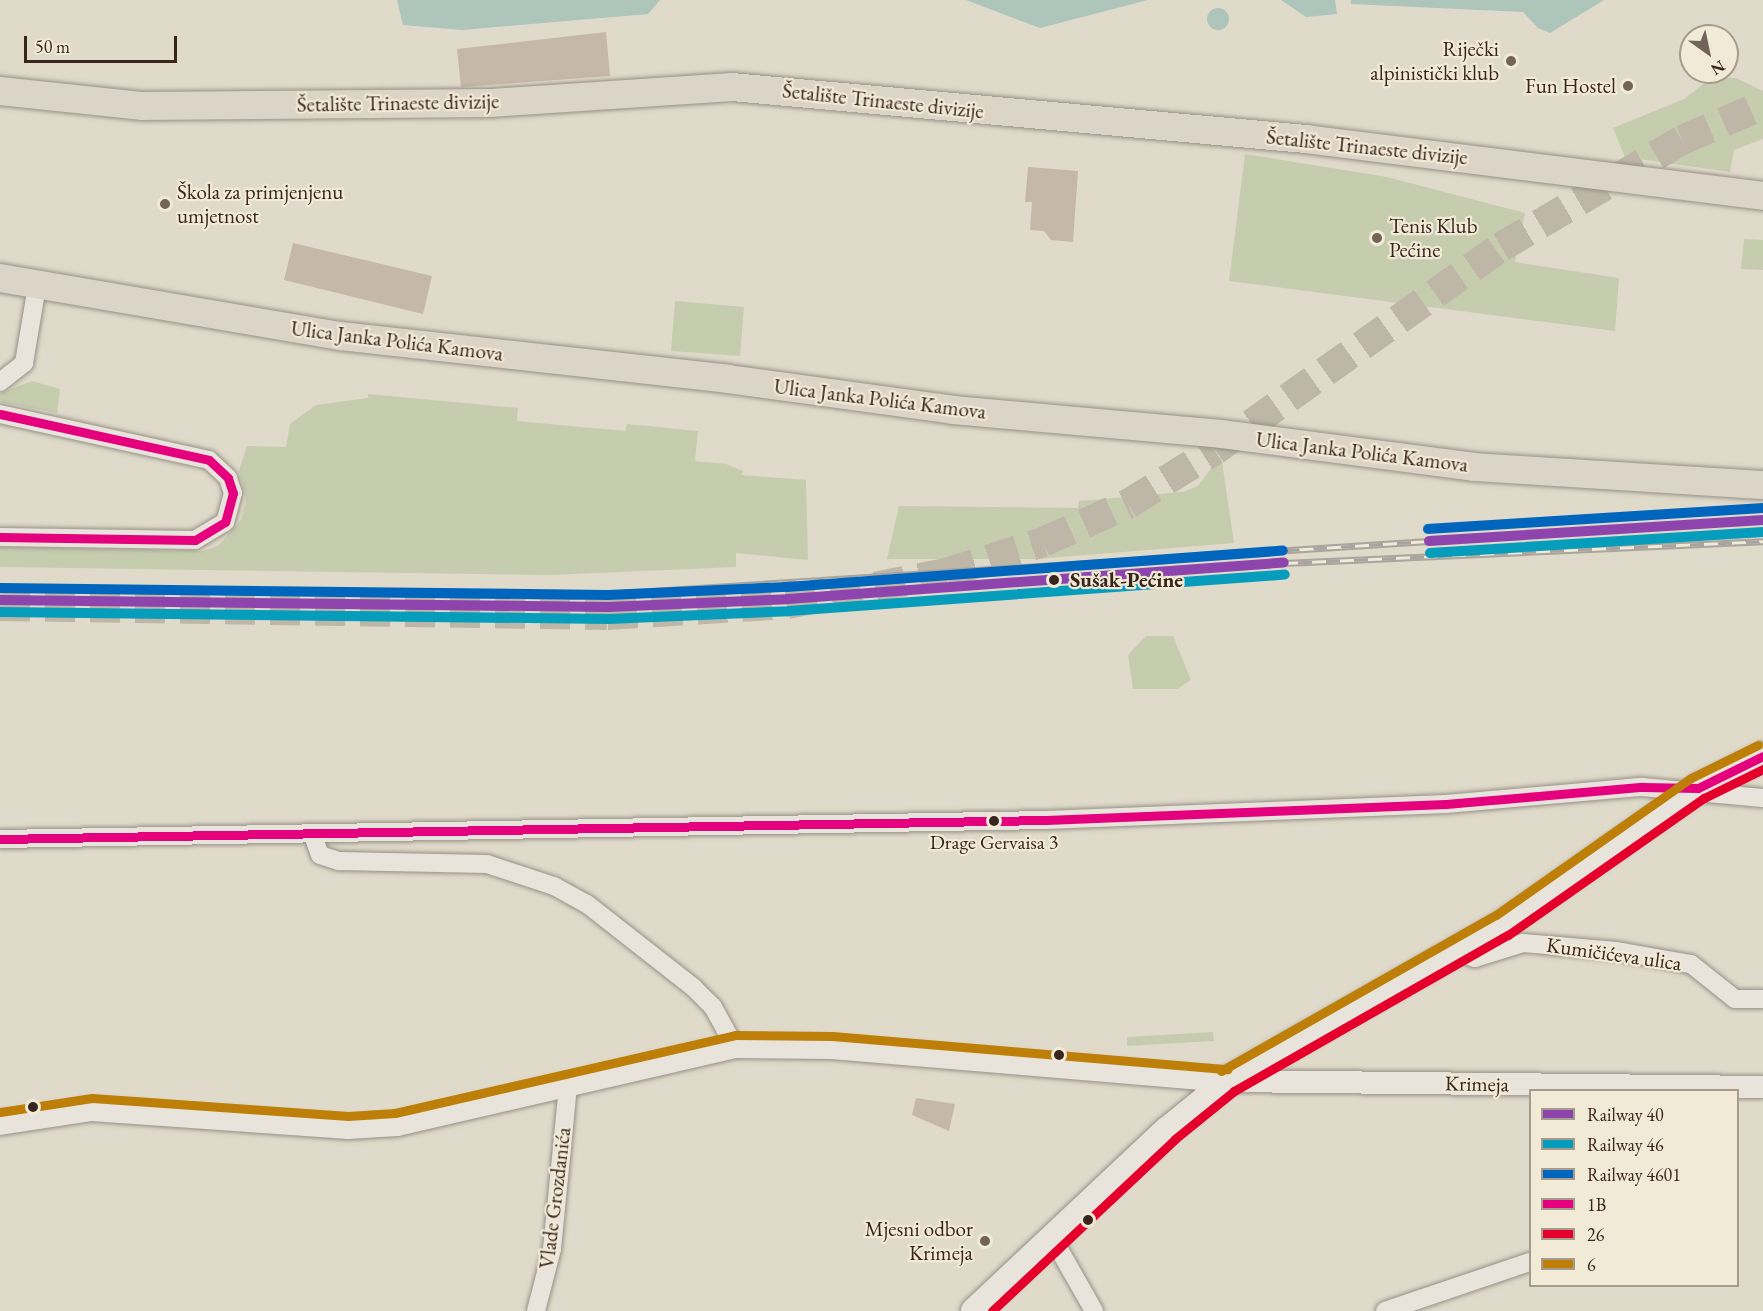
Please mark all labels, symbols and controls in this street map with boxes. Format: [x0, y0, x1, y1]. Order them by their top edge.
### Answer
scale bar [27, 24, 180, 62]
north arrow [1679, 24, 1739, 84]
text: 50 m [35, 35, 70, 58]
place label: Riječki alpinistički klub [1370, 36, 1499, 86]
marker: Riječki alpinistički klub [1504, 54, 1518, 68]
text: N [1707, 56, 1729, 80]
place label: Fun Hostel [1525, 73, 1616, 99]
street label: Šetalište Trinaeste divizije [781, 78, 985, 124]
marker: Fun Hostel [1621, 79, 1635, 93]
street label: Šetalište Trinaeste divizije [297, 89, 499, 117]
street label: Šetalište Trinaeste divizije [1265, 124, 1469, 170]
place label: Škola za primjenjenu umjetnost [177, 179, 343, 229]
marker: Škola za primjenjenu umjetnost [158, 197, 172, 211]
place label: Tenis Klub Pećine [1389, 213, 1477, 263]
marker: Tenis Klub Pećine [1370, 231, 1384, 245]
street label: Ulica Janka Polića Kamova [290, 315, 504, 367]
street label: Ulica Janka Polića Kamova [773, 373, 987, 425]
street label: Ulica Janka Polića Kamova [1255, 426, 1469, 478]
place label: Sušak-Pećine [1070, 567, 1183, 593]
marker: Sušak-Pećine [1043, 569, 1065, 591]
marker: Drage Gervaisa 3 [988, 815, 1000, 827]
place label: Drage Gervaisa 3 [930, 830, 1058, 854]
street label: Kumičićeva ulica [1545, 932, 1683, 976]
unlabelled marker [1053, 1049, 1065, 1061]
street label: Krimeja [1445, 1071, 1509, 1097]
legend [1529, 1089, 1739, 1287]
unlabelled marker [27, 1101, 39, 1113]
text: Railway 40 [1587, 1103, 1664, 1126]
street label: Vlade Grozdanića [534, 1126, 576, 1270]
text: Railway 46 [1587, 1133, 1664, 1156]
text: Railway 4601 [1587, 1163, 1681, 1186]
text: 1B [1587, 1193, 1606, 1216]
unlabelled marker [1082, 1214, 1094, 1226]
place label: Mjesni odbor Krimeja [865, 1216, 973, 1266]
text: 26 [1587, 1223, 1604, 1246]
marker: Mjesni odbor Krimeja [978, 1234, 992, 1248]
text: 6 [1587, 1253, 1596, 1276]

